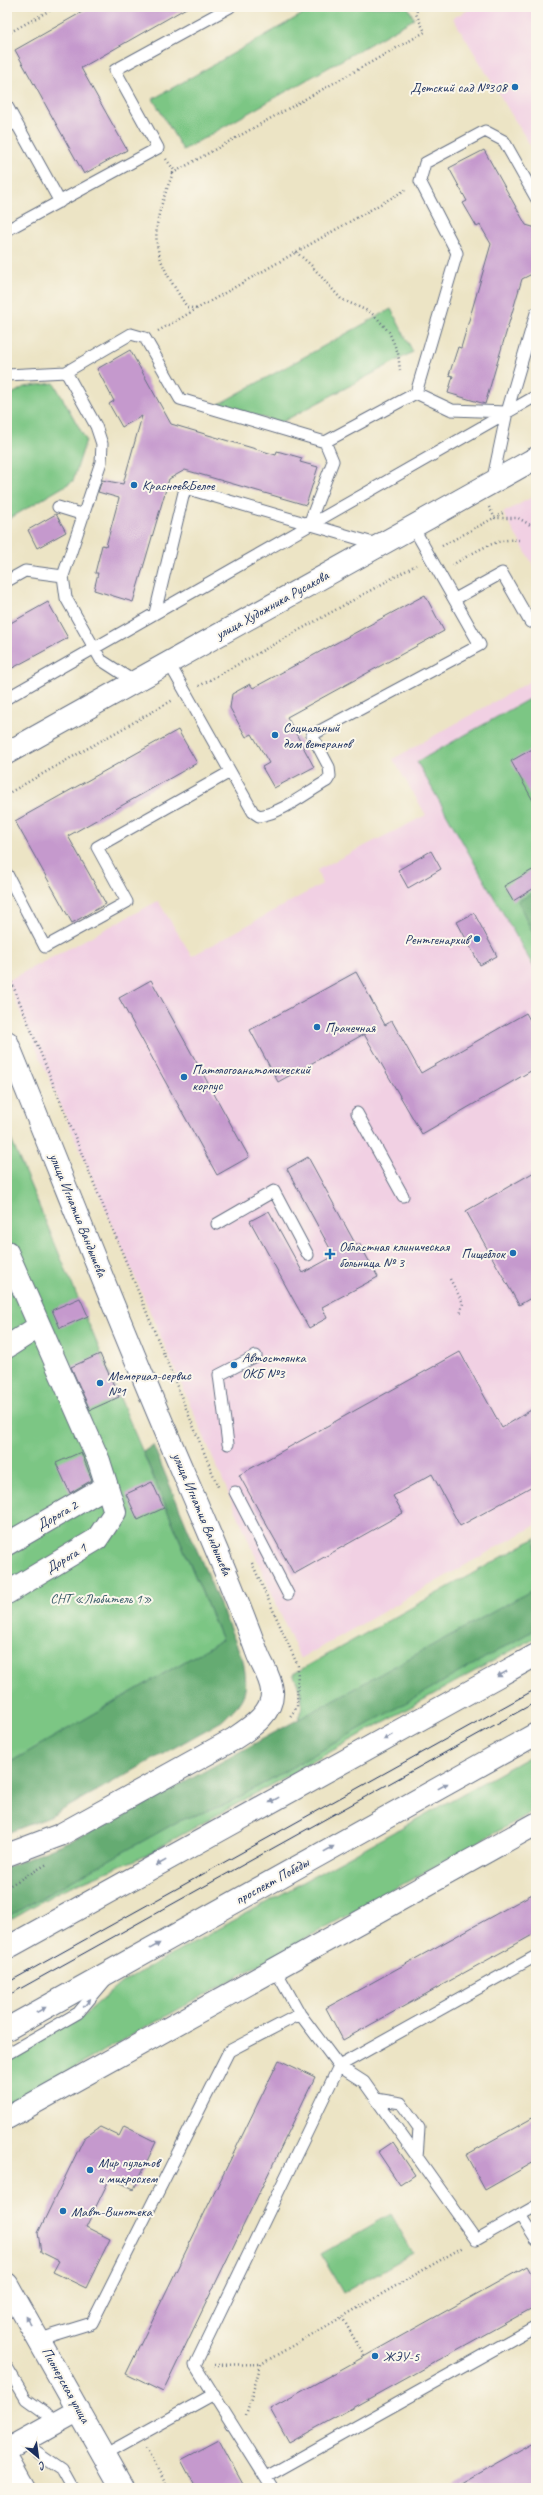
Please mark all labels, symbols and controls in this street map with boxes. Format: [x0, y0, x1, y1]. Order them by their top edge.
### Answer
place label: Детский сад №308 [410, 79, 509, 96]
marker: Детский сад №308 [510, 82, 520, 92]
place label: Красное&Белое [142, 477, 216, 494]
marker: Красное&Белое [129, 480, 139, 490]
street label: улица Художника Русакова [212, 566, 333, 644]
place label: Социальный дом ветеранов [283, 719, 355, 752]
marker: Социальный дом ветеранов [270, 730, 280, 740]
place label: Рентгенархив [405, 931, 473, 948]
marker: Рентгенархив [472, 934, 482, 944]
place label: Прачечная [325, 1019, 376, 1036]
marker: Прачечная [312, 1022, 322, 1032]
place label: Патологоанатомический корпус [192, 1061, 311, 1094]
marker: Патологоанатомический корпус [179, 1072, 189, 1082]
street label: улица Игнатия Вандышева [45, 1150, 111, 1280]
place label: Областная клиническая больница № 3 [339, 1238, 451, 1271]
place label: Пищеблок [461, 1245, 507, 1262]
marker: Областная клиническая больница № 3 [324, 1248, 336, 1260]
marker: Пищеблок [508, 1248, 518, 1258]
place label: Автостоянка ОКБ №3 [242, 1349, 307, 1382]
marker: Автостоянка ОКБ №3 [229, 1360, 239, 1370]
place label: Мемориал-сервис №1 [108, 1367, 192, 1400]
marker: Мемориал-сервис №1 [95, 1378, 105, 1388]
street label: улица Игнатия Вандышева [168, 1449, 236, 1579]
street label: Дорога 2 [33, 1496, 82, 1534]
street label: Дорога 1 [42, 1539, 90, 1577]
park label: СНТ «Любитель 1» [50, 1590, 152, 1607]
one-way arrow [496, 1671, 508, 1678]
one-way arrow [382, 1734, 394, 1740]
one-way arrow [437, 1782, 449, 1789]
one-way arrow [268, 1797, 280, 1803]
one-way arrow [324, 1846, 335, 1852]
street label: проспект Победы [232, 1853, 313, 1908]
one-way arrow [155, 1859, 166, 1866]
one-way arrow [149, 1943, 161, 1950]
one-way arrow [82, 1998, 91, 2008]
one-way arrow [35, 2006, 47, 2013]
place label: Мир пультов и микросхем [98, 2154, 162, 2187]
marker: Мир пультов и микросхем [85, 2165, 95, 2175]
place label: Мавт-Винотека [71, 2203, 153, 2220]
marker: Мавт-Винотека [58, 2206, 68, 2216]
one-way arrow [25, 2314, 32, 2326]
street label: Пионерская улица [38, 2344, 94, 2427]
place label: ЖЭУ-5 [383, 2348, 420, 2365]
marker: ЖЭУ-5 [370, 2351, 380, 2361]
north arrow [18, 2437, 58, 2477]
text: С [36, 2458, 49, 2474]

